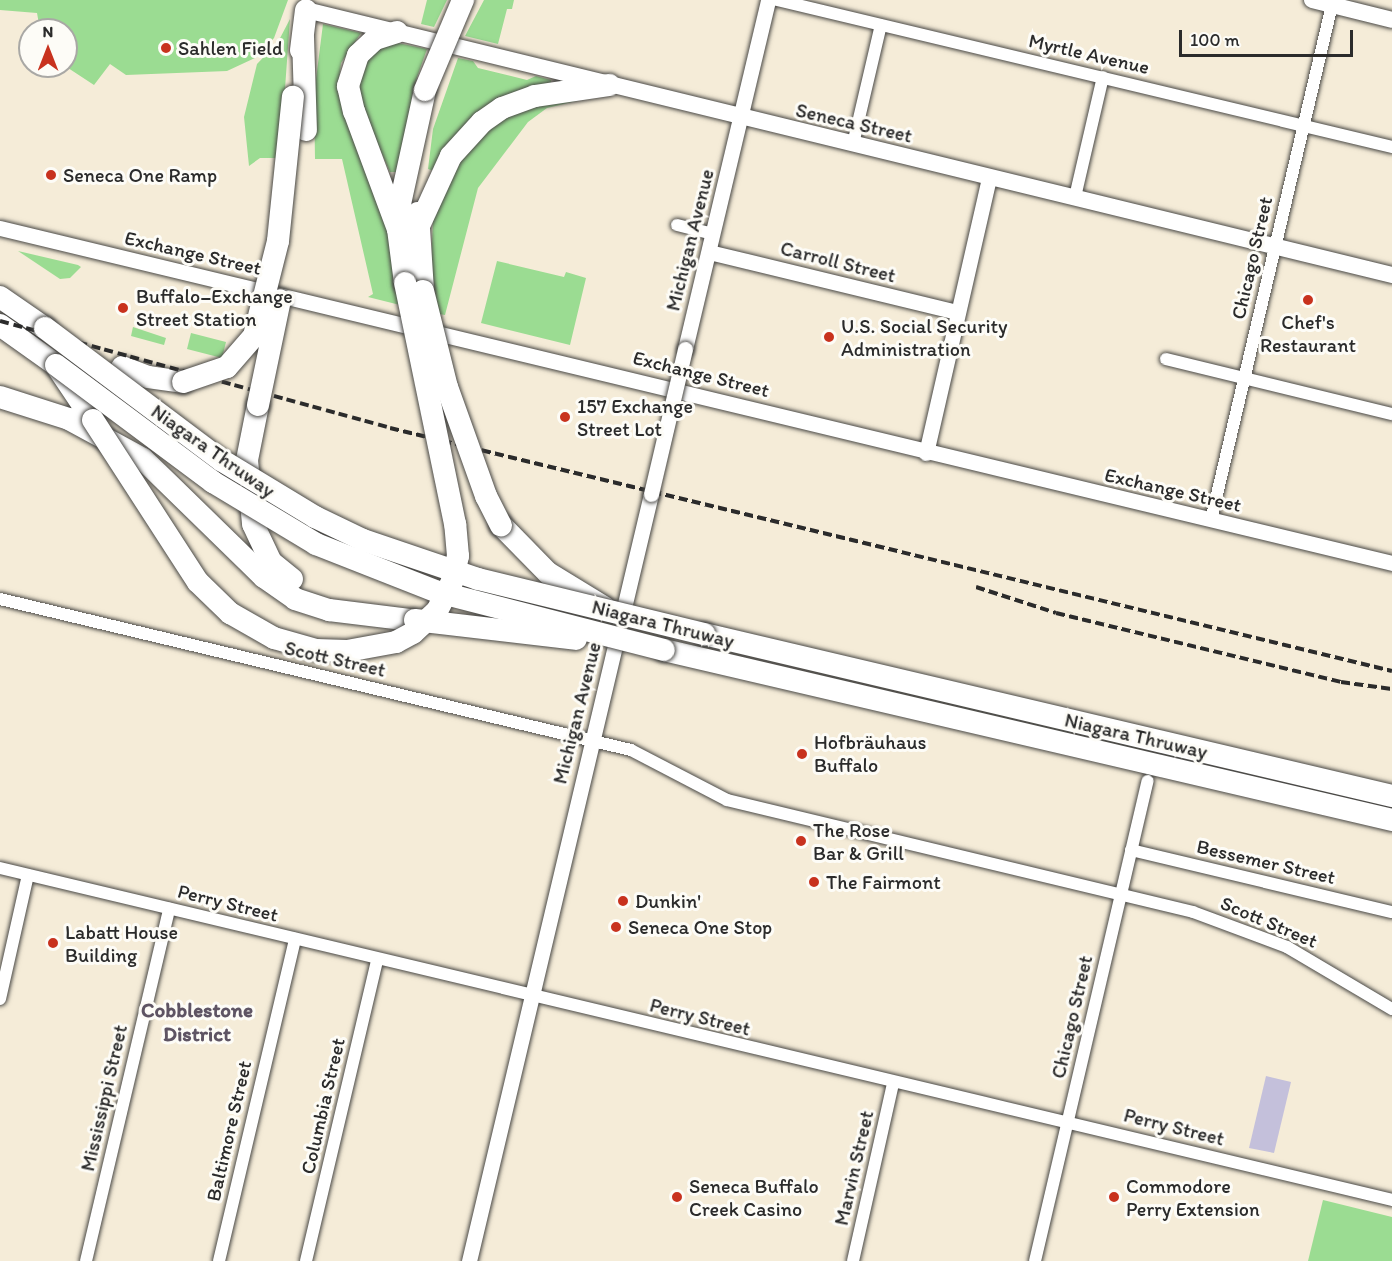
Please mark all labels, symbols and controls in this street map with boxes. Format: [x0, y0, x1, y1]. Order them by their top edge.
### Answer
north arrow [18, 18, 78, 78]
scale bar [1182, 18, 1356, 56]
text: N [43, 22, 53, 41]
street label: Myrtle Avenue [1027, 29, 1151, 79]
text: 100 m [1190, 29, 1240, 51]
place label: Sahlen Field [178, 36, 283, 60]
marker: Sahlen Field [159, 41, 173, 55]
street label: Seneca Street [794, 98, 914, 148]
place label: Seneca One Ramp [63, 163, 218, 187]
street label: Michigan Avenue [661, 167, 719, 313]
marker: Seneca One Ramp [44, 168, 58, 182]
street label: Chicago Street [1226, 194, 1278, 322]
street label: Exchange Street [123, 226, 263, 280]
street label: Carroll Street [778, 236, 898, 288]
place label: Buffalo–Exchange Street Station [136, 284, 293, 331]
marker: Chef's Restaurant [1301, 293, 1315, 307]
marker: Buffalo–Exchange Street Station [114, 299, 132, 317]
place label: Chef's Restaurant [1260, 310, 1356, 357]
place label: U.S. Social Security Administration [841, 314, 1007, 361]
marker: U.S. Social Security Administration [822, 330, 836, 344]
street label: Exchange Street [631, 346, 771, 402]
place label: 157 Exchange Street Lot [577, 394, 693, 441]
street label: Niagara Thruway [147, 400, 279, 502]
marker: 157 Exchange Street Lot [558, 410, 572, 424]
street label: Exchange Street [1103, 463, 1243, 517]
street label: Niagara Thruway [590, 595, 736, 653]
street label: Scott Street [282, 636, 388, 682]
street label: Michigan Avenue [548, 640, 606, 786]
street label: Niagara Thruway [1063, 708, 1209, 764]
place label: Hofbräuhaus Buffalo [814, 730, 926, 777]
marker: Hofbräuhaus Buffalo [795, 747, 809, 761]
place label: The Rose Bar & Grill [813, 818, 904, 865]
marker: The Rose Bar & Grill [794, 834, 808, 848]
street label: Bessemer Street [1194, 834, 1338, 890]
place label: The Fairmont [826, 870, 940, 894]
marker: The Fairmont [807, 875, 821, 889]
street label: Perry Street [175, 879, 281, 927]
place label: Dunkin' [635, 889, 701, 913]
street label: Scott Street [1217, 891, 1321, 953]
marker: Dunkin' [616, 894, 630, 908]
place label: Seneca One Stop [628, 915, 772, 939]
place label: Labatt House Building [65, 920, 178, 967]
marker: Seneca One Stop [609, 920, 623, 934]
marker: Labatt House Building [46, 936, 60, 950]
street label: Chicago Street [1046, 953, 1098, 1081]
street label: Perry Street [647, 993, 753, 1041]
district label: Cobblestone District [141, 997, 253, 1047]
street label: Mississippi Street [75, 1022, 133, 1174]
street label: Columbia Street [296, 1036, 350, 1176]
street label: Baltimore Street [201, 1058, 257, 1204]
street label: Perry Street [1121, 1103, 1227, 1151]
street label: Marvin Street [829, 1108, 879, 1228]
place label: Seneca Buffalo Creek Casino [689, 1174, 819, 1221]
place label: Commodore Perry Extension [1126, 1174, 1260, 1221]
marker: Seneca Buffalo Creek Casino [670, 1190, 684, 1204]
marker: Commodore Perry Extension [1107, 1190, 1121, 1204]

